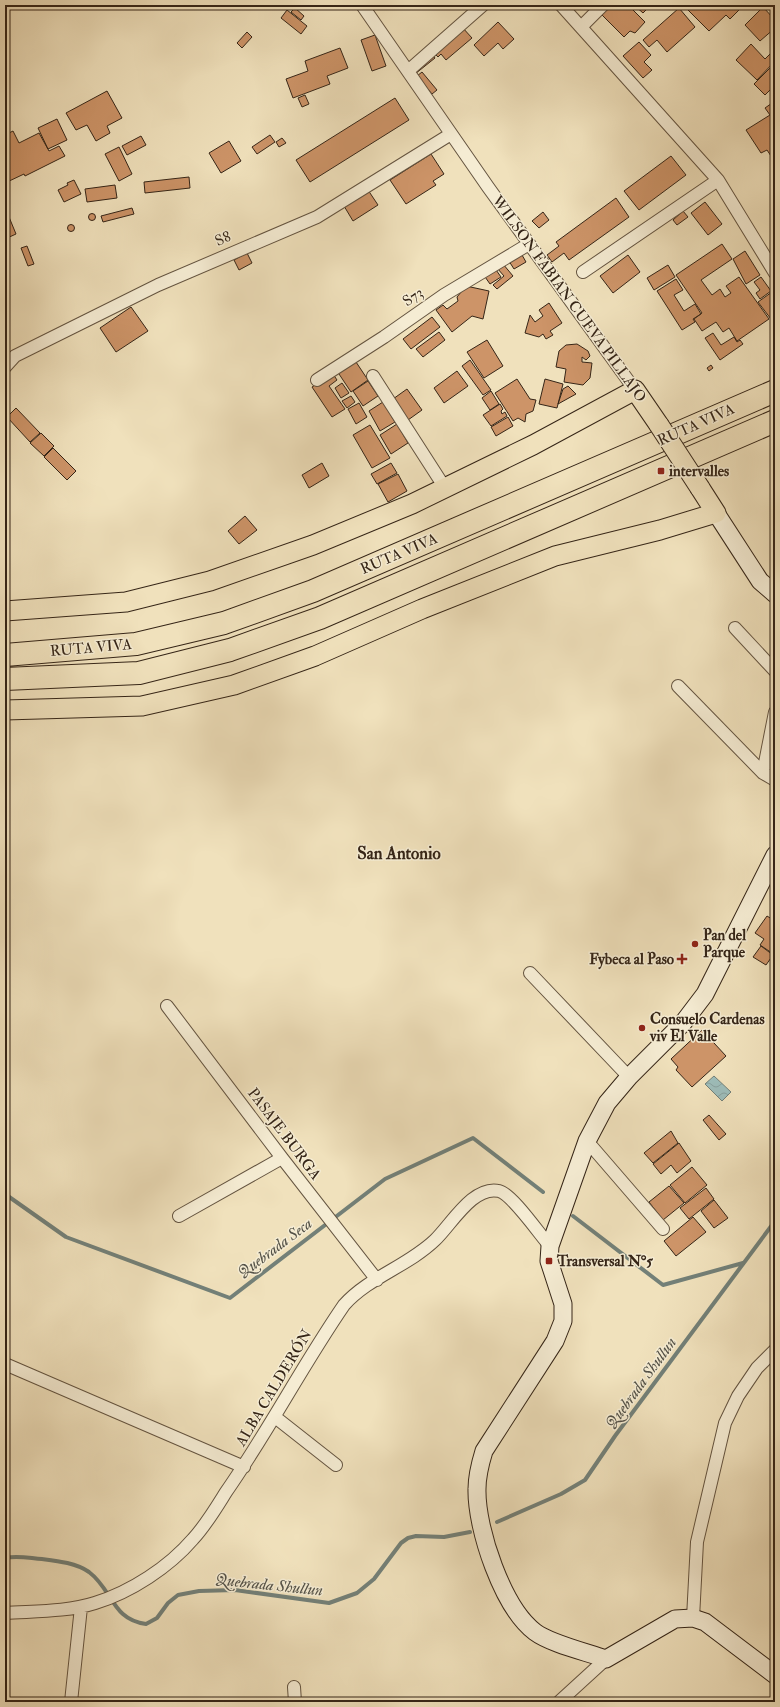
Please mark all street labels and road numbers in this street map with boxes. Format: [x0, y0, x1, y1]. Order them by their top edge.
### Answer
street label: WILSON FABIAN CUEVA PILLAJO [486, 191, 650, 407]
street label: S8 [212, 227, 234, 251]
street label: S73 [399, 283, 427, 311]
street label: RUTA VIVA [655, 399, 738, 450]
street label: RUTA VIVA [357, 529, 441, 579]
street label: RUTA VIVA [49, 635, 133, 661]
street label: PASAJE BURGA [242, 1084, 325, 1185]
street label: ALBA CALDERÓN [229, 1325, 317, 1451]

